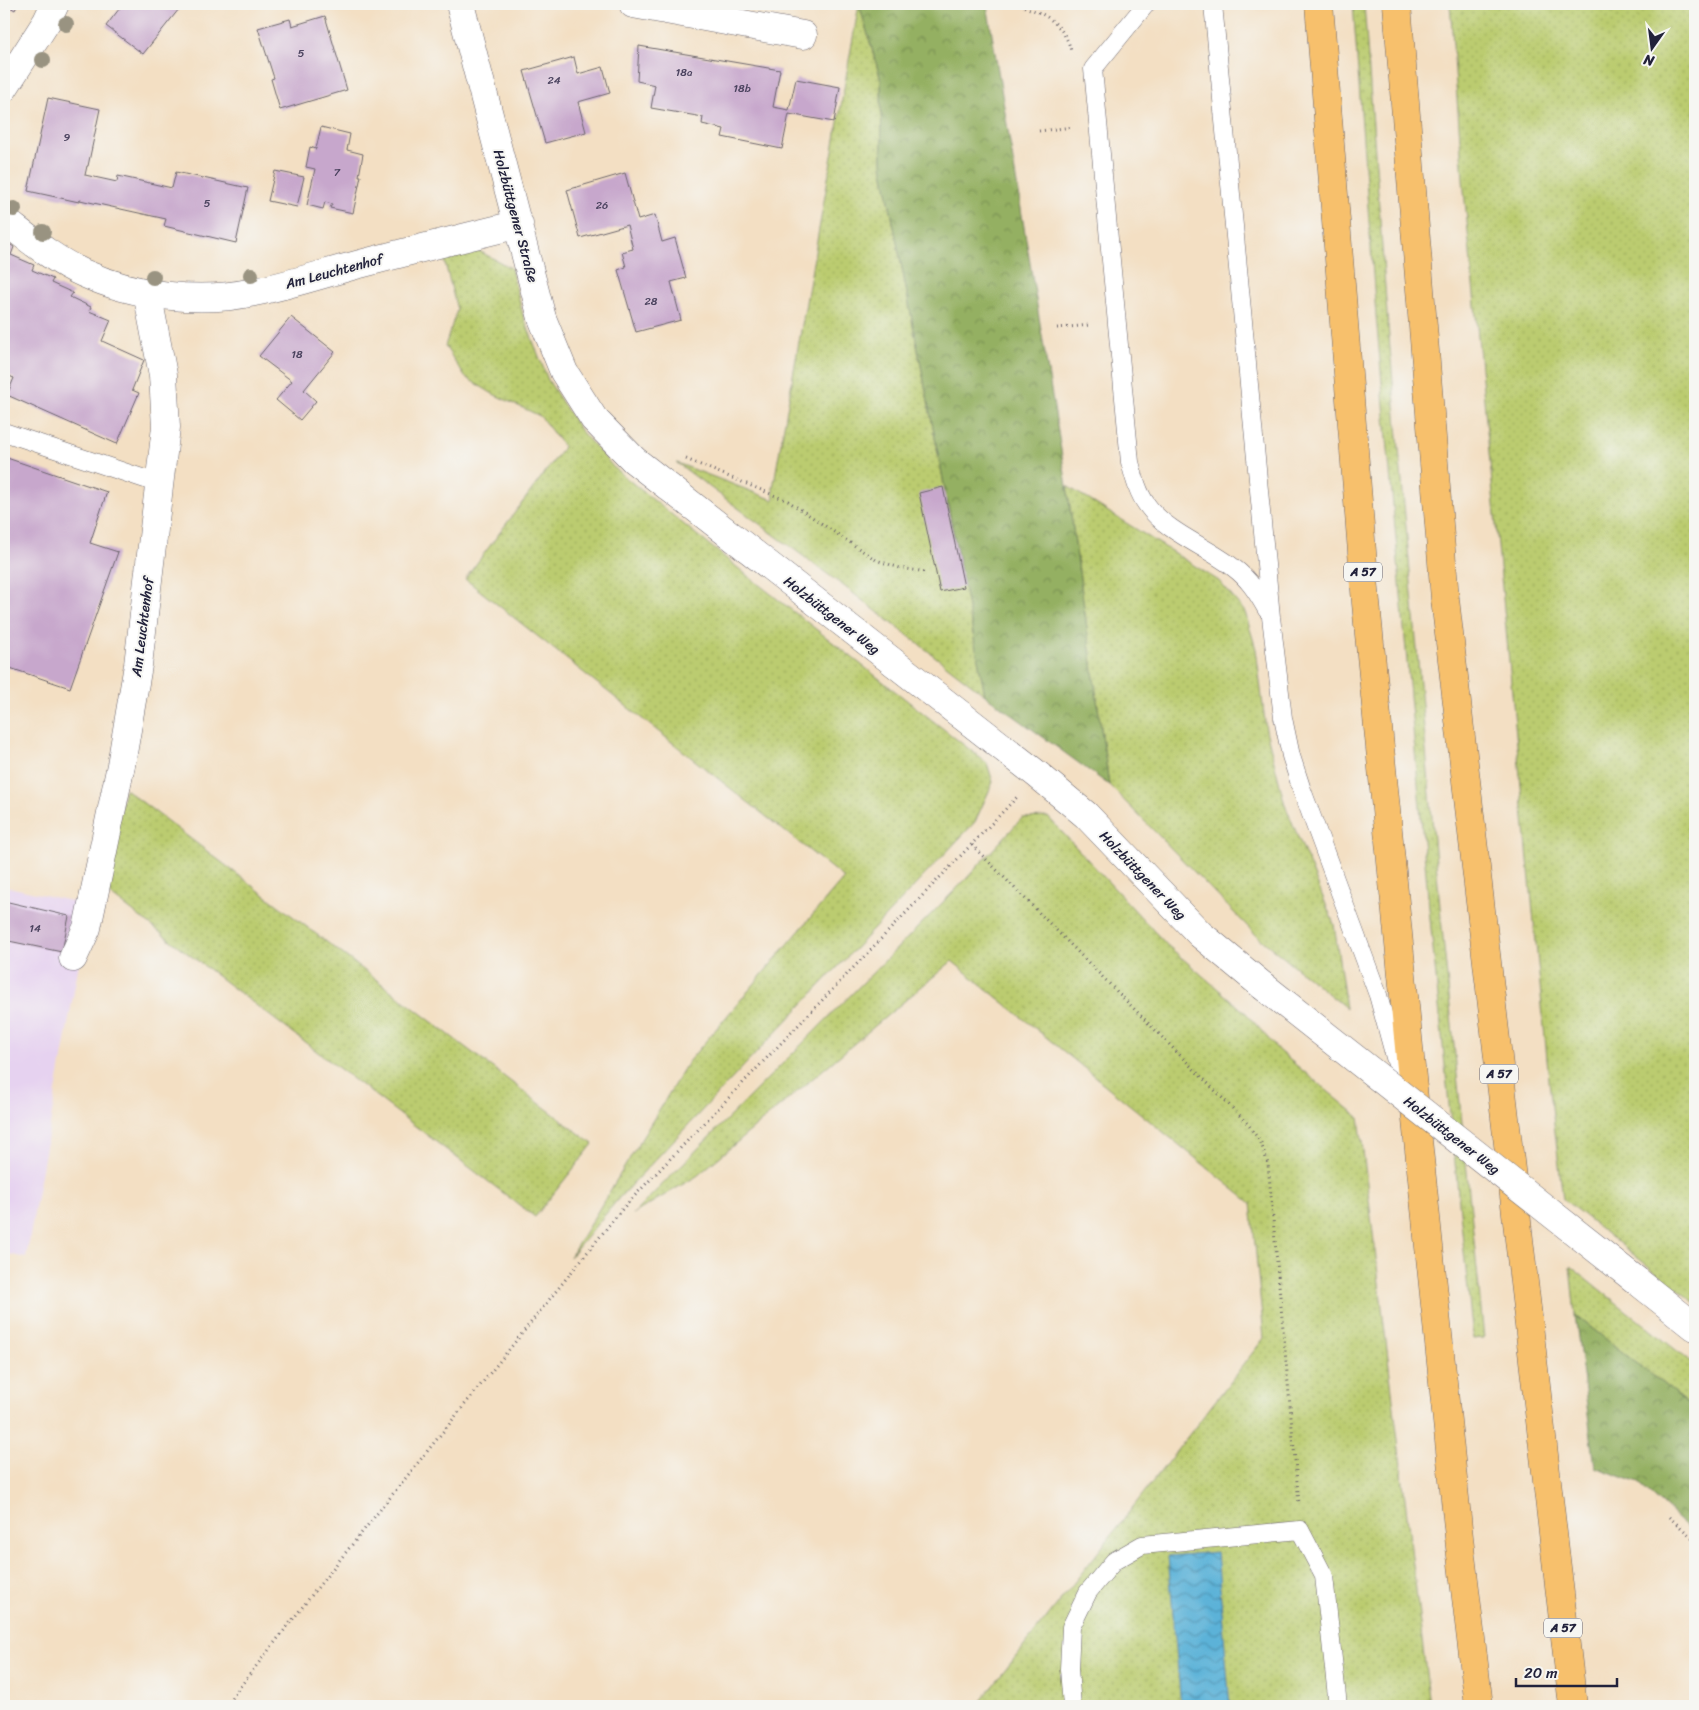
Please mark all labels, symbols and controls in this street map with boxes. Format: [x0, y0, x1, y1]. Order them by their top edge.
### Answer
north arrow [1626, 22, 1676, 72]
house number: 5 [298, 44, 305, 63]
text: N [1641, 47, 1658, 74]
house number: 18a [676, 63, 693, 82]
house number: 24 [547, 71, 561, 90]
house number: 18b [733, 79, 751, 98]
house number: 9 [64, 128, 71, 147]
street label: Holzbüttgener Straße [486, 147, 545, 286]
house number: 7 [334, 163, 341, 182]
house number: 5 [204, 194, 211, 213]
house number: 26 [596, 196, 608, 215]
street label: Am Leuchtenhof [282, 246, 387, 297]
house number: 28 [645, 292, 658, 311]
house number: 18 [291, 345, 303, 364]
road number: A 57 [1344, 562, 1382, 582]
street label: Holzbüttgener Weg [778, 569, 886, 661]
street label: Am Leuchtenhof [124, 574, 161, 679]
street label: Holzbüttgener Weg [1093, 825, 1192, 926]
house number: 14 [29, 919, 41, 938]
road number: A 57 [1480, 1064, 1518, 1084]
street label: Holzbüttgener Weg [1398, 1089, 1506, 1181]
road number: A 57 [1544, 1619, 1582, 1638]
scale bar [1516, 1655, 1618, 1687]
text: 20 m [1524, 1660, 1558, 1686]

